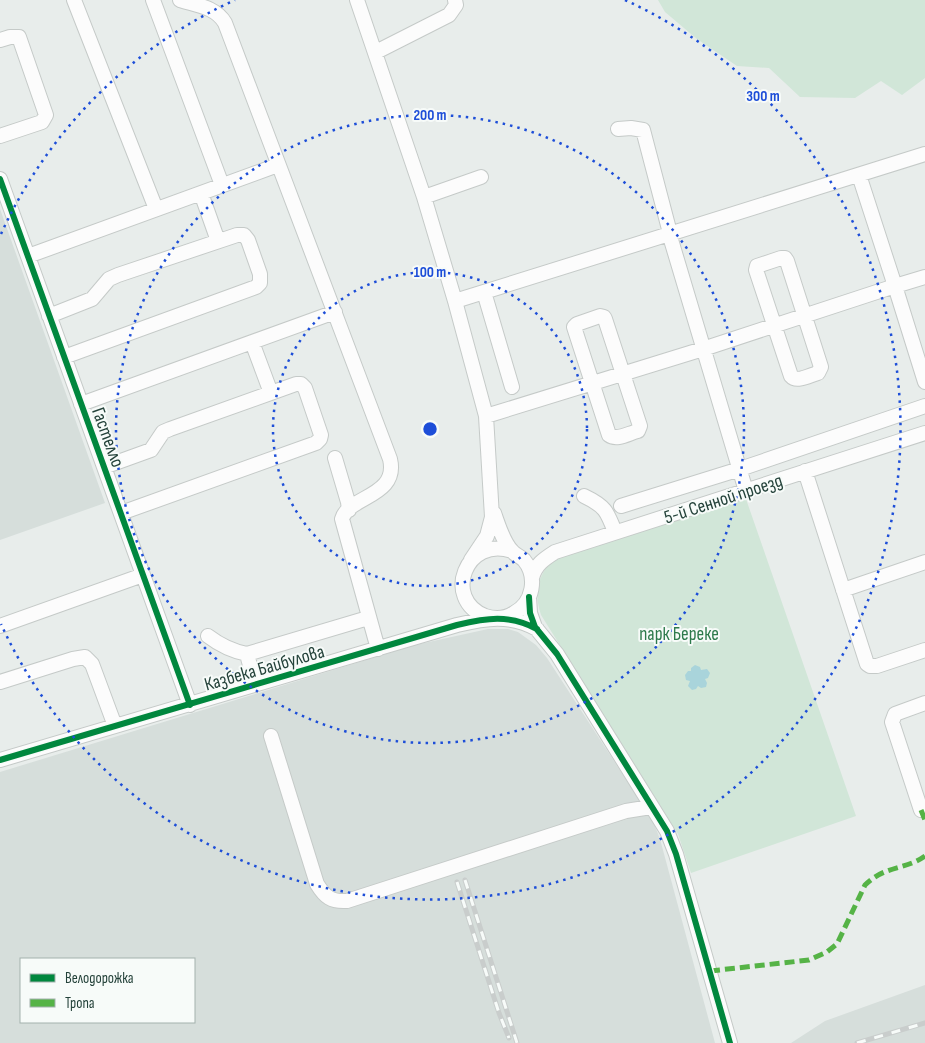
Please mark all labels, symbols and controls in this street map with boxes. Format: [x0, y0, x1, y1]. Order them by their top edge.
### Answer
text: 300 m [746, 87, 780, 106]
text: 200 m [413, 106, 447, 125]
text: 100 m [414, 263, 446, 282]
street label: Гастелло [86, 405, 129, 470]
centre of rings [421, 420, 439, 438]
street label: 5-й Сенной проезд [661, 469, 786, 529]
park label: парк Береке [639, 623, 719, 646]
street label: Казбека Байбулова [202, 640, 327, 697]
legend [20, 958, 195, 1023]
text: Велодорожка [65, 969, 134, 988]
text: Тропа [65, 994, 95, 1013]

